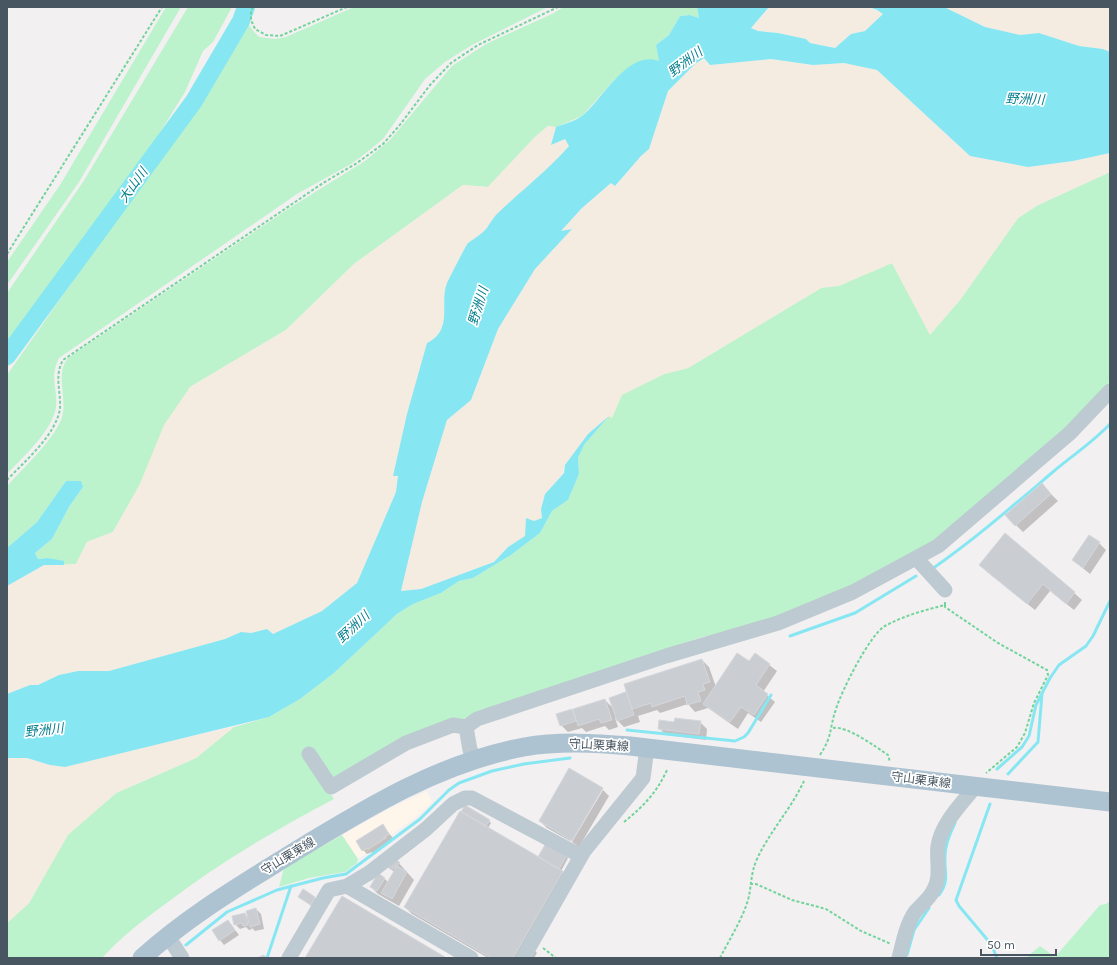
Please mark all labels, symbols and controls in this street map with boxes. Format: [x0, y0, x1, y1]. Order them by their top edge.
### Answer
water label: 野洲川 [665, 43, 707, 80]
water label: 野洲川 [1005, 91, 1047, 107]
water label: 大山川 [115, 163, 152, 205]
water label: 野洲川 [465, 283, 491, 327]
water label: 野洲川 [334, 607, 374, 646]
water label: 野洲川 [24, 720, 66, 739]
street label: 守山栗東線 [569, 736, 629, 754]
street label: 守山栗東線 [890, 769, 952, 791]
street label: 守山栗東線 [259, 835, 317, 877]
scale bar [981, 931, 1056, 957]
text: 50 m [987, 938, 1015, 952]

